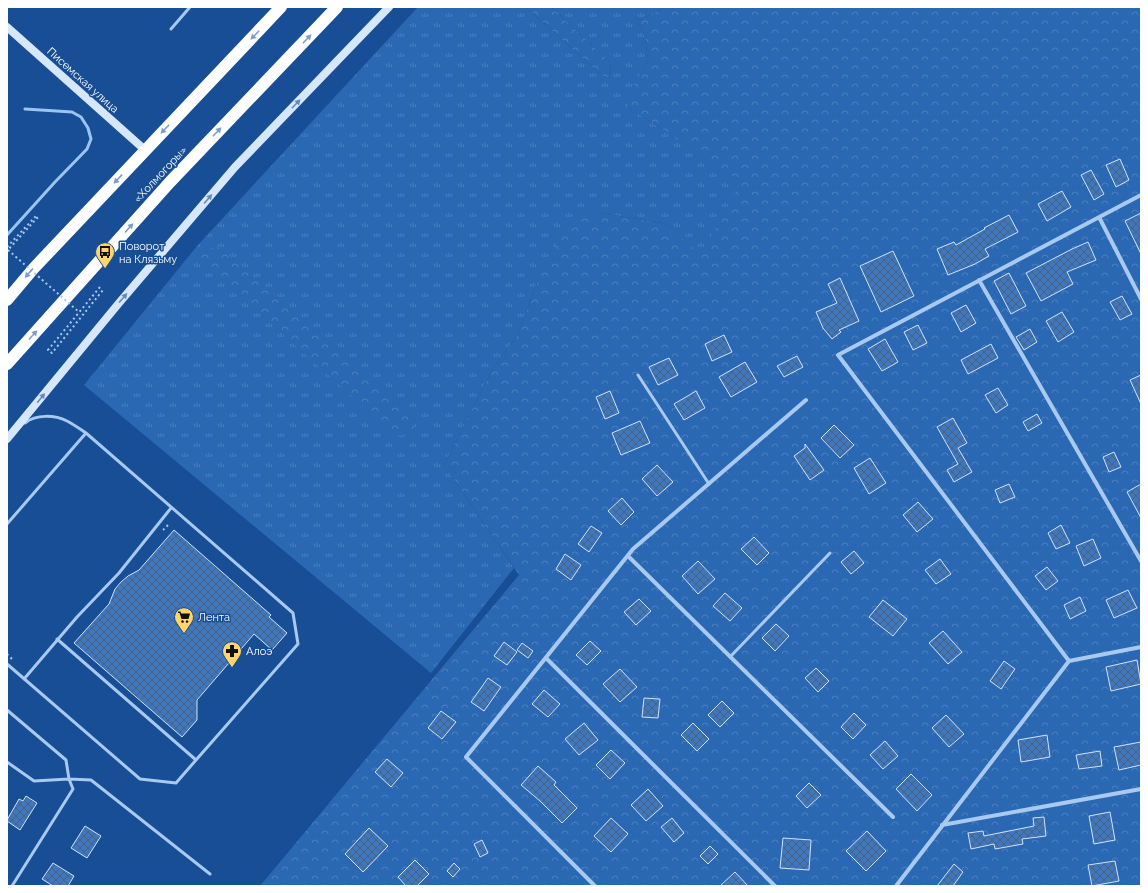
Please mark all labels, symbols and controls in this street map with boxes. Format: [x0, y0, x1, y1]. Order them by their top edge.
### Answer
one-way arrow [250, 30, 259, 40]
one-way arrow [302, 34, 311, 43]
street label: Писемская улица [44, 45, 121, 116]
one-way arrow [291, 99, 301, 109]
one-way arrow [160, 124, 170, 134]
one-way arrow [212, 127, 222, 137]
street label: «Холмогоры» [131, 144, 190, 205]
one-way arrow [113, 174, 123, 184]
one-way arrow [203, 195, 212, 204]
one-way arrow [124, 222, 133, 233]
place label: Поворот на Клязьму [119, 240, 177, 266]
bus stop icon: Поворот на Клязьму [94, 241, 116, 269]
one-way arrow [25, 268, 33, 279]
one-way arrow [119, 293, 128, 303]
one-way arrow [28, 330, 38, 340]
one-way arrow [36, 393, 45, 404]
supermarket icon: Лента [173, 606, 195, 634]
place label: Лента [198, 611, 230, 624]
pharmacy icon: Алоэ [221, 640, 243, 668]
place label: Алоэ [246, 645, 272, 658]

